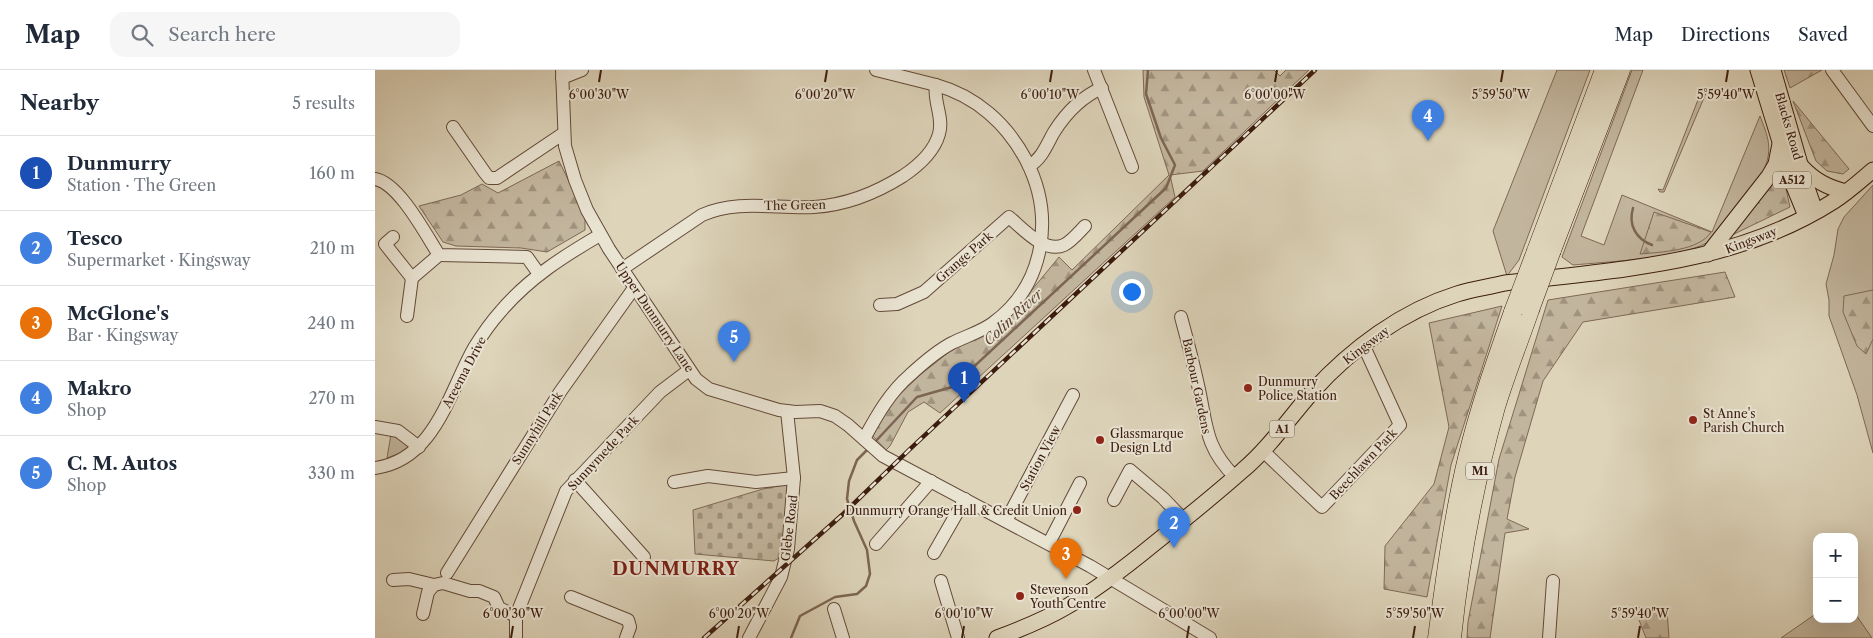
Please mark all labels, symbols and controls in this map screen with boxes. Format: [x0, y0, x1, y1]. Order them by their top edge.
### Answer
search box [110, 12, 460, 57]
text: Map [25, 20, 80, 49]
icon: search [128, 21, 156, 49]
text: Search here [168, 23, 276, 46]
text: Map [1614, 24, 1653, 46]
text: Directions [1681, 24, 1770, 46]
text: Saved [1798, 24, 1848, 46]
text: 6°00'30"W [569, 87, 630, 102]
text: 6°00'20"W [795, 87, 856, 102]
text: 6°00'10"W [1021, 87, 1080, 102]
text: 6°00'00"W [1244, 87, 1307, 102]
text: 5°59'50"W [1472, 87, 1531, 102]
text: 5°59'40"W [1697, 87, 1756, 102]
text: Nearby [20, 90, 99, 115]
street label: Blacks Road [1772, 91, 1806, 162]
text: 5 results [292, 93, 355, 113]
pin: 4 [1412, 100, 1444, 141]
text: Dunmurry [67, 152, 171, 175]
text: 1 [32, 163, 40, 183]
text: 160 m [310, 163, 355, 183]
road number: A512 [1773, 172, 1811, 188]
text: Station · The Green [67, 175, 216, 195]
street label: The Green [764, 197, 827, 213]
street label: Kingsway [1723, 223, 1779, 257]
text: Tesco [67, 227, 123, 250]
street label: Grange Park [932, 227, 996, 286]
text: 2 [31, 238, 41, 258]
text: 210 m [310, 238, 355, 258]
text: Supermarket · Kingsway [67, 250, 251, 270]
street label: Upper Dunmurry Lane [613, 259, 698, 375]
your location [1119, 279, 1145, 305]
water label: Colin River [980, 284, 1048, 349]
text: McGlone's [67, 302, 169, 325]
text: 3 [31, 313, 41, 333]
text: 240 m [307, 313, 355, 333]
pin: 5 [718, 321, 750, 362]
street label: Kingsway [1340, 322, 1392, 367]
text: Bar · Kingsway [67, 325, 178, 345]
street label: Areema Drive [438, 333, 489, 411]
street label: Barbour Gardens [1180, 337, 1214, 435]
pin: 1 [948, 362, 980, 403]
place label: Dunmurry Police Station [1258, 374, 1337, 403]
text: Makro [67, 377, 132, 400]
marker: Dunmurry Police Station [1242, 382, 1254, 394]
text: 4 [31, 388, 41, 408]
text: 270 m [309, 388, 355, 408]
street label: Sunnyhill Park [509, 388, 566, 467]
text: Shop [67, 400, 106, 420]
place label: St Anne's Parish Church [1703, 406, 1785, 435]
street label: Sunnymede Park [564, 412, 642, 494]
marker: St Anne's Parish Church [1687, 414, 1699, 426]
road number: A1 [1269, 420, 1295, 438]
street label: Station View [1016, 422, 1064, 493]
street label: Beechlawn Park [1326, 424, 1401, 503]
place label: Glassmarque Design Ltd [1110, 426, 1184, 455]
marker: Glassmarque Design Ltd [1094, 434, 1106, 446]
text: C. M. Autos [67, 452, 177, 475]
road number: M1 [1466, 462, 1494, 480]
text: 5 [32, 463, 40, 483]
text: 330 m [308, 463, 355, 483]
text: Shop [67, 475, 106, 495]
street label: Glebe Road [777, 493, 801, 562]
place label: Dunmurry Orange Hall & Credit Union [845, 503, 1067, 518]
marker: Dunmurry Orange Hall & Credit Union [1071, 504, 1083, 516]
pin: 2 [1158, 507, 1190, 548]
map controls [1813, 533, 1858, 623]
button: + [1813, 533, 1858, 578]
pin: 3 [1050, 538, 1082, 579]
district label: DUNMURRY [612, 558, 740, 580]
button: − [1813, 578, 1858, 623]
place label: Stevenson Youth Centre [1029, 582, 1106, 611]
marker: Stevenson Youth Centre [1014, 590, 1026, 602]
text: 6°00'30"W [483, 606, 544, 621]
text: 6°00'20"W [709, 606, 770, 621]
text: 6°00'10"W [935, 606, 994, 621]
text: 6°00'00"W [1158, 606, 1221, 621]
text: 5°59'50"W [1386, 606, 1445, 621]
text: 5°59'40"W [1611, 606, 1670, 621]

